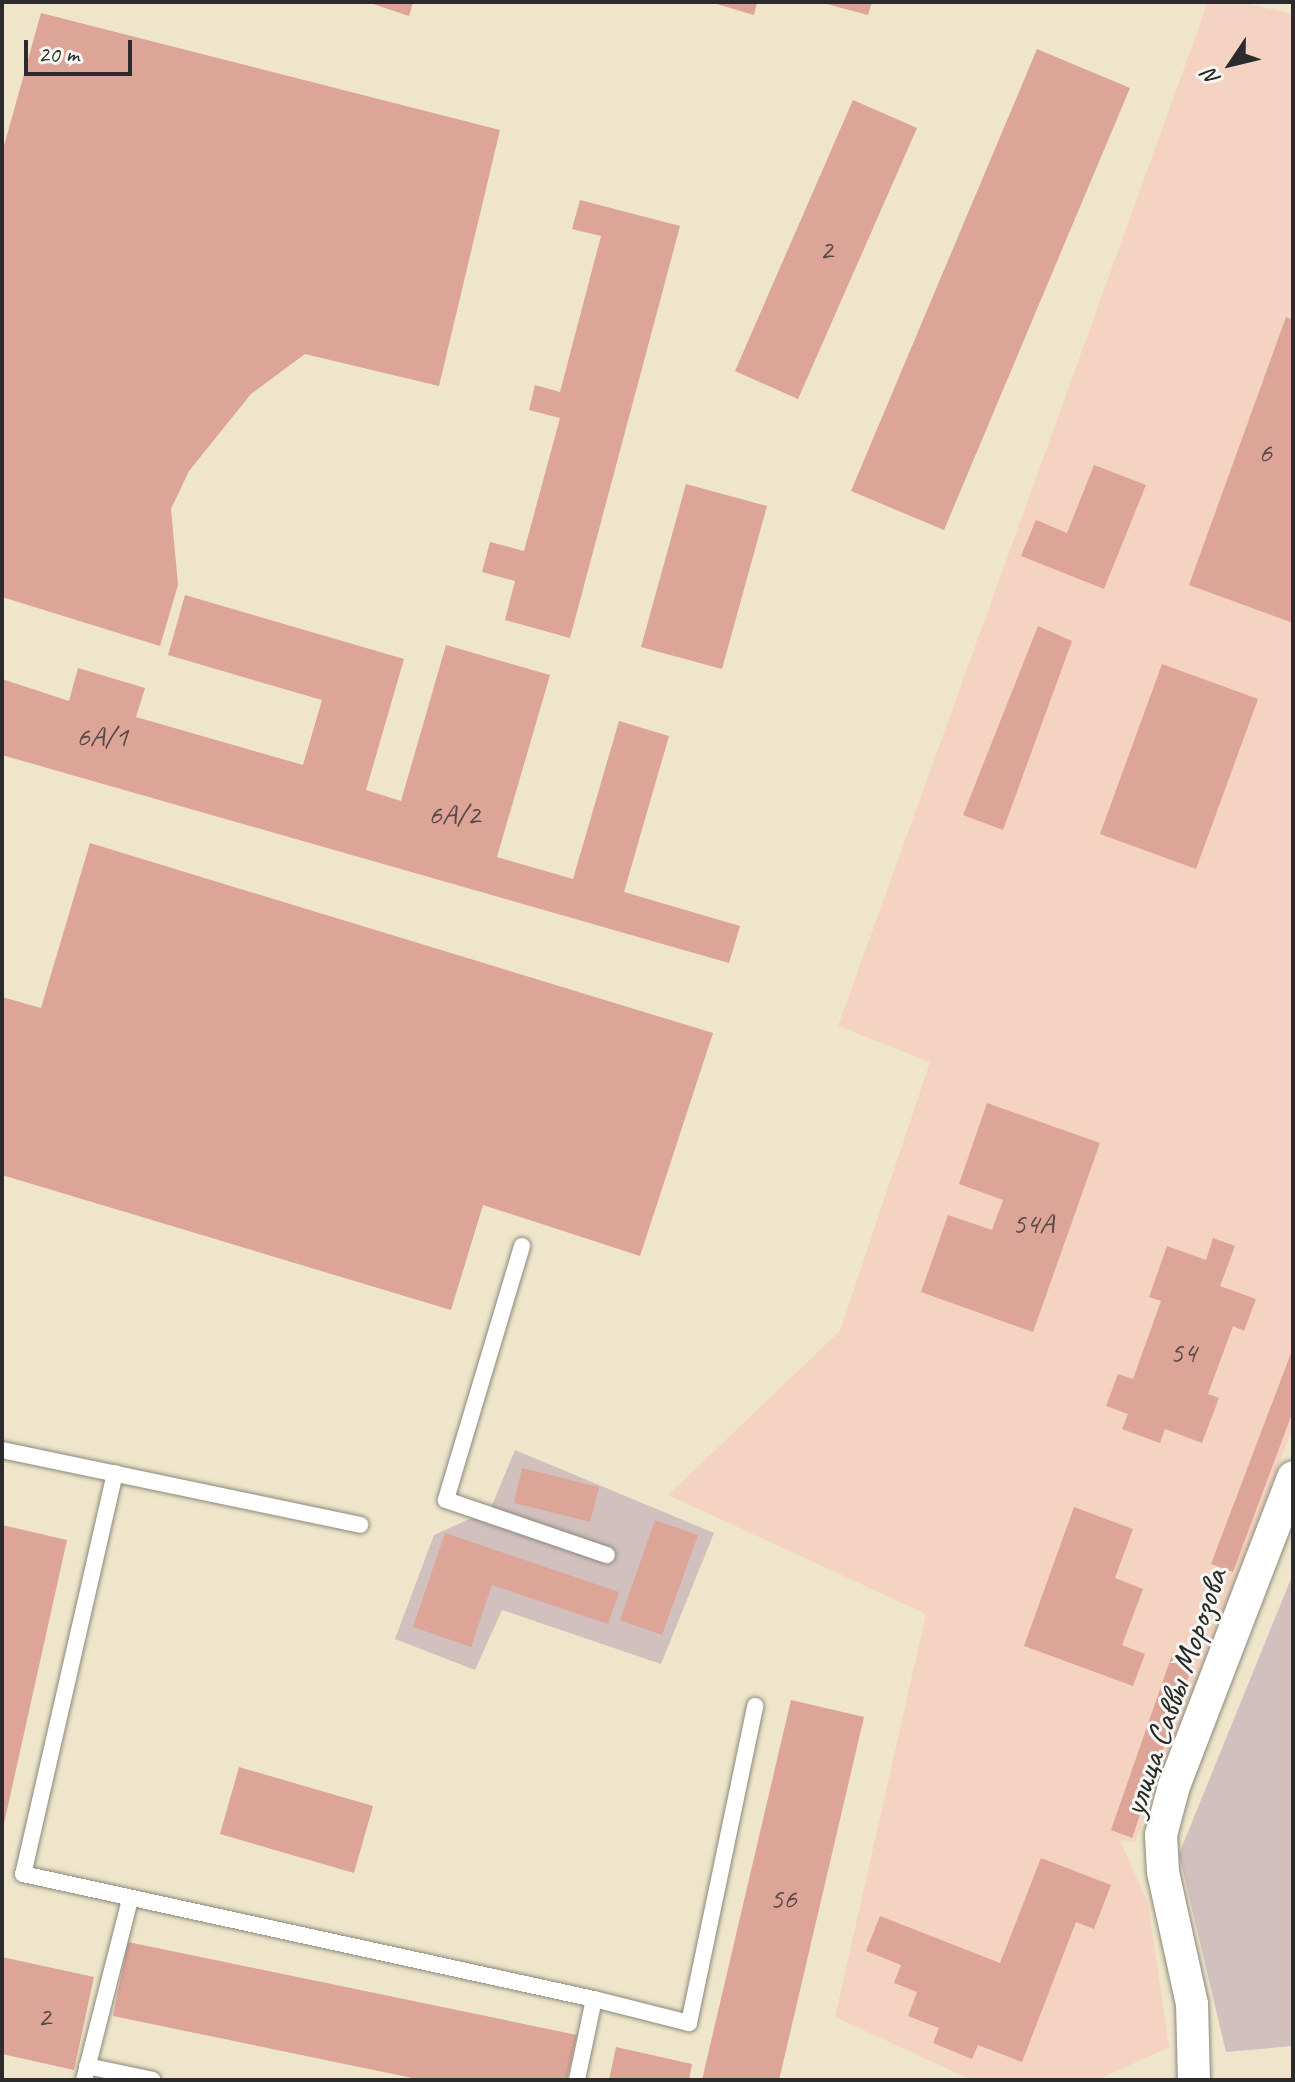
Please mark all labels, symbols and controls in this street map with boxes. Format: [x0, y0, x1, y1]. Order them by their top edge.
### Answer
scale bar [28, 24, 136, 74]
north arrow [1191, 24, 1271, 104]
text: 20 m [38, 39, 79, 69]
text: N [1196, 64, 1227, 91]
house number: 2 [819, 231, 833, 267]
house number: 6 [1258, 434, 1272, 470]
house number: 6А/1 [76, 718, 128, 754]
house number: 6А/2 [428, 796, 480, 832]
house number: 54А [1012, 1205, 1054, 1241]
house number: 54 [1170, 1334, 1196, 1370]
street label: улица Саввы Морозова [1112, 1562, 1236, 1822]
house number: 56 [770, 1880, 796, 1916]
house number: 2 [37, 1998, 51, 2034]

